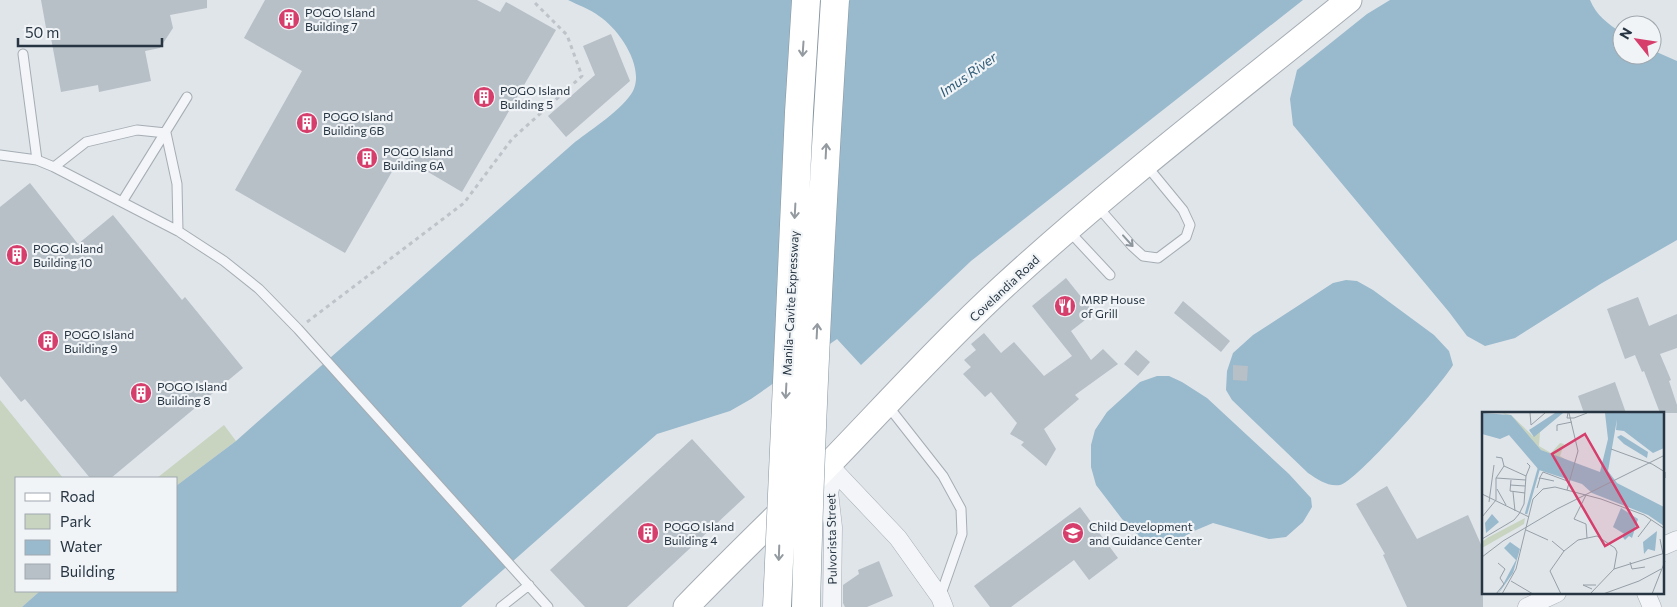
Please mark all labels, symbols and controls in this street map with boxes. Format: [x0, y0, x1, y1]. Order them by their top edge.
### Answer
place label: POGO Island Building 7 [305, 5, 375, 33]
building icon: POGO Island Building 7 [277, 7, 301, 31]
scale bar [18, 15, 161, 47]
north arrow [1612, 15, 1662, 65]
text: 50 m [25, 23, 59, 41]
text: N [1615, 24, 1635, 42]
one-way arrow [799, 40, 808, 56]
water label: Imus River [936, 48, 1000, 100]
place label: POGO Island Building 5 [500, 83, 570, 111]
building icon: POGO Island Building 5 [472, 85, 496, 109]
place label: POGO Island Building 6B [323, 109, 393, 137]
building icon: POGO Island Building 6B [295, 111, 319, 135]
one-way arrow [821, 143, 830, 159]
place label: POGO Island Building 6A [383, 144, 453, 172]
building icon: POGO Island Building 6A [355, 146, 379, 170]
one-way arrow [790, 203, 799, 219]
street label: Manila–Cavite Expressway [779, 230, 801, 376]
one-way arrow [1123, 235, 1134, 248]
place label: POGO Island Building 10 [33, 241, 103, 269]
building icon: POGO Island Building 10 [5, 243, 29, 267]
street label: Covelandia Road [966, 252, 1042, 324]
place label: MRP House of Grill [1081, 292, 1145, 320]
restaurant icon: MRP House of Grill [1053, 294, 1077, 318]
one-way arrow [813, 323, 822, 339]
place label: POGO Island Building 9 [64, 327, 134, 355]
building icon: POGO Island Building 9 [36, 329, 60, 353]
place label: POGO Island Building 8 [157, 379, 227, 407]
building icon: POGO Island Building 8 [129, 381, 153, 405]
one-way arrow [782, 382, 791, 398]
inset map [1482, 412, 1664, 594]
legend [15, 477, 178, 592]
text: Road [60, 487, 95, 505]
street label: Pulvorista Street [823, 493, 839, 585]
text: Park [60, 512, 91, 530]
place label: POGO Island Building 4 [664, 519, 734, 547]
place label: Child Development and Guidance Center [1089, 519, 1202, 547]
building icon: POGO Island Building 4 [636, 521, 660, 545]
school or university icon: Child Development and Guidance Center [1061, 521, 1085, 545]
text: Water [60, 537, 102, 555]
one-way arrow [774, 544, 784, 561]
text: Building [60, 562, 115, 580]

